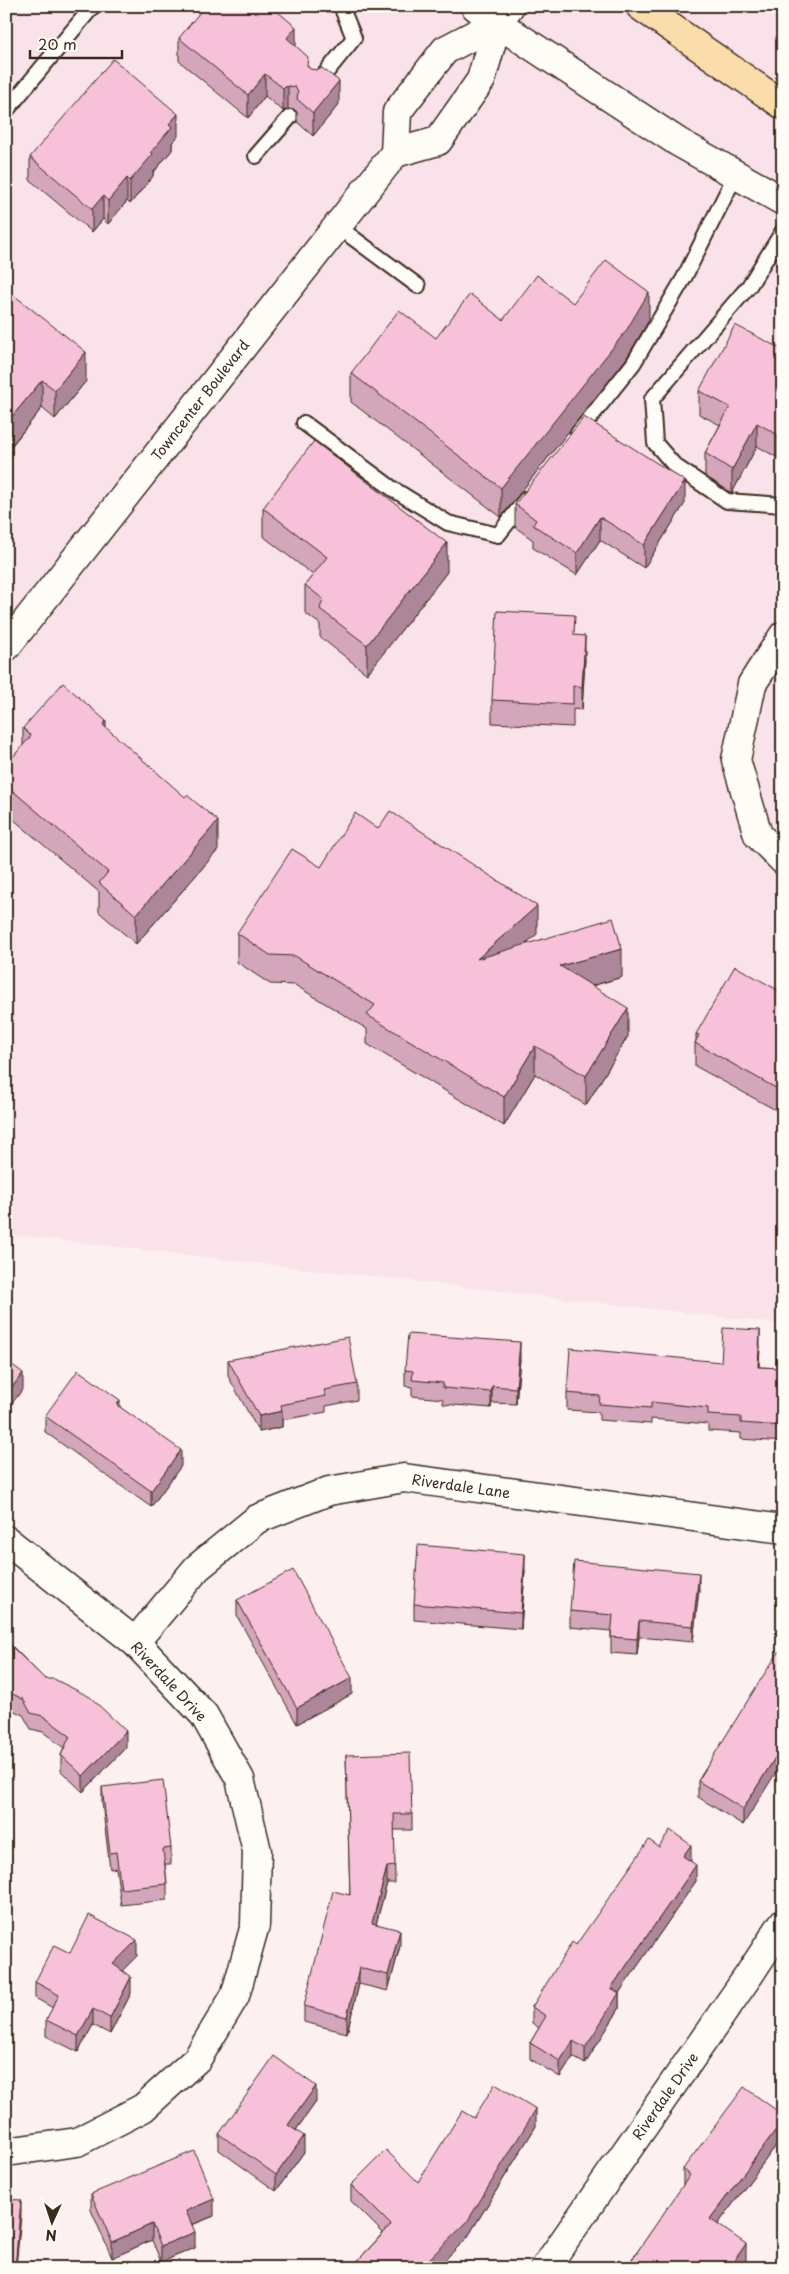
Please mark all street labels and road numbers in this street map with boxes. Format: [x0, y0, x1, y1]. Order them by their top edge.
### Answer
street label: Towncenter Boulevard [146, 335, 254, 465]
street label: Riverdale Lane [410, 1469, 512, 1503]
street label: Riverdale Drive [126, 1636, 212, 1726]
street label: Riverdale Drive [627, 2048, 703, 2144]

